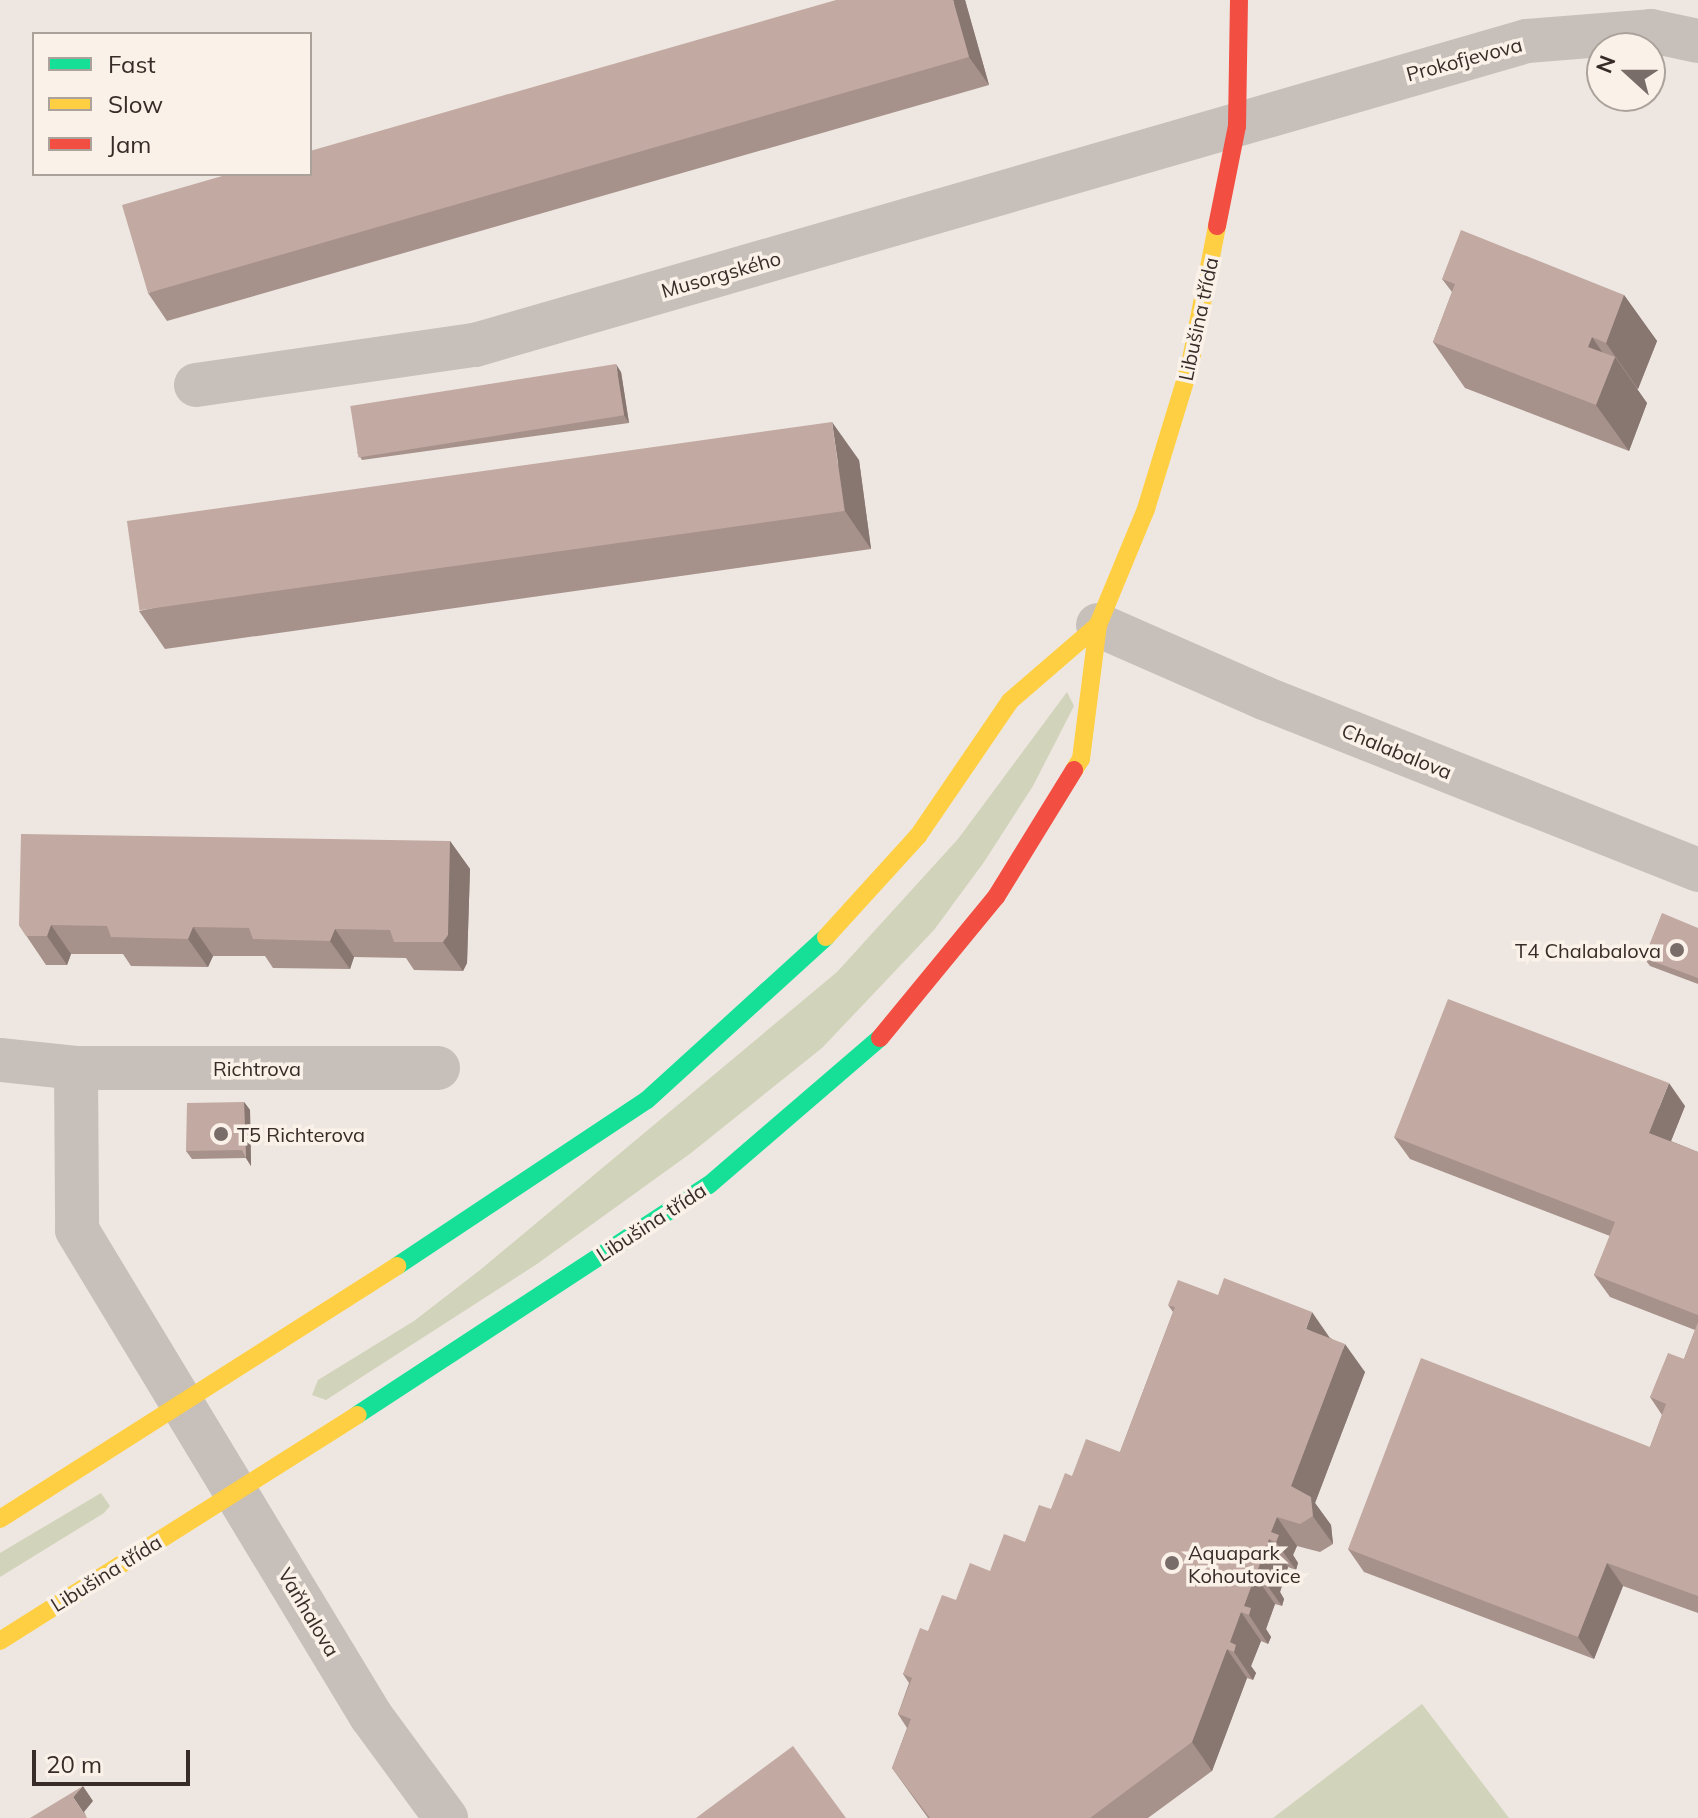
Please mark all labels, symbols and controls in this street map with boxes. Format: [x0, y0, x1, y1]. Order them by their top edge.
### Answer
legend [32, 32, 312, 176]
street label: Prokofjevova [1403, 32, 1525, 86]
north arrow [1586, 32, 1666, 112]
text: Fast [108, 49, 156, 79]
text: N [1589, 51, 1622, 77]
text: Slow [108, 89, 163, 119]
text: Jam [108, 129, 151, 159]
street label: Musorgského [658, 245, 784, 303]
street label: Libušina třída [1173, 255, 1223, 383]
street label: Chalabalova [1338, 718, 1456, 784]
place label: T4 Chalabalova [1515, 938, 1661, 962]
marker: T4 Chalabalova [1668, 941, 1686, 959]
street label: Richtrova [213, 1056, 301, 1080]
place label: T5 Richterova [237, 1122, 365, 1146]
marker: T5 Richterova [212, 1125, 230, 1143]
street label: Libušina třída [592, 1178, 710, 1266]
street label: Libušina třída [46, 1529, 166, 1617]
place label: Aquapark Kohoutovice [1188, 1540, 1301, 1587]
marker: Aquapark Kohoutovice [1163, 1554, 1181, 1572]
street label: Vaňhalova [273, 1564, 345, 1660]
scale bar [36, 1734, 194, 1784]
text: 20 m [46, 1749, 102, 1779]

